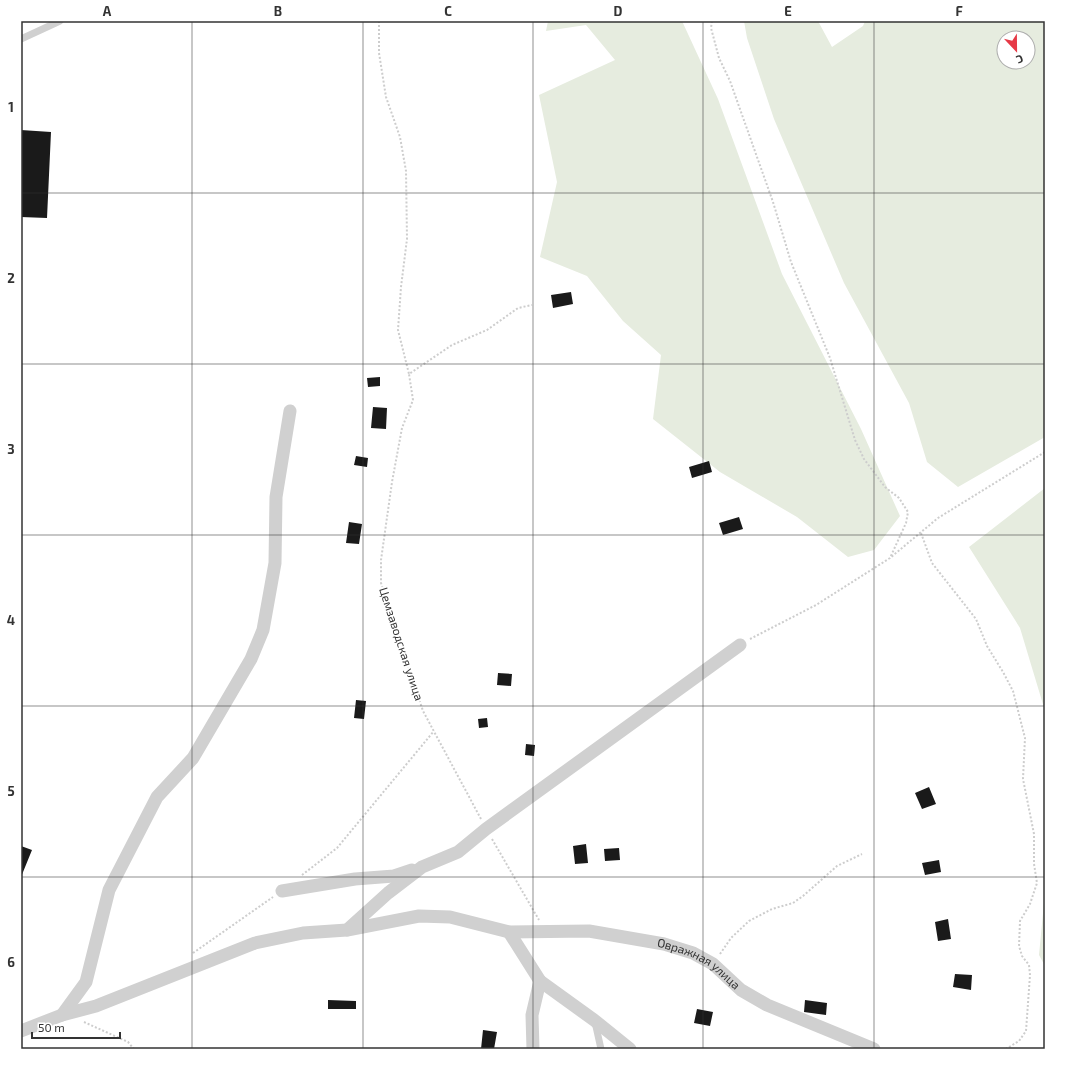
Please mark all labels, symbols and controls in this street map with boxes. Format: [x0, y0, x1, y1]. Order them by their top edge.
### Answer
text: A [103, 3, 112, 19]
text: B [274, 3, 282, 19]
text: C [444, 3, 452, 19]
text: D [614, 3, 623, 19]
text: E [784, 3, 792, 19]
text: F [955, 3, 963, 19]
north arrow [996, 30, 1036, 70]
text: С [1014, 52, 1025, 67]
text: 1 [8, 99, 14, 115]
text: 2 [7, 270, 15, 286]
text: 3 [7, 441, 15, 457]
street label: Цемзаводская улица [376, 585, 427, 702]
text: 4 [7, 612, 15, 628]
text: 5 [7, 783, 15, 799]
street label: Овражная улица [656, 935, 743, 992]
text: 6 [7, 954, 15, 970]
scale bar [32, 1014, 120, 1040]
text: 50 m [38, 1020, 65, 1034]

